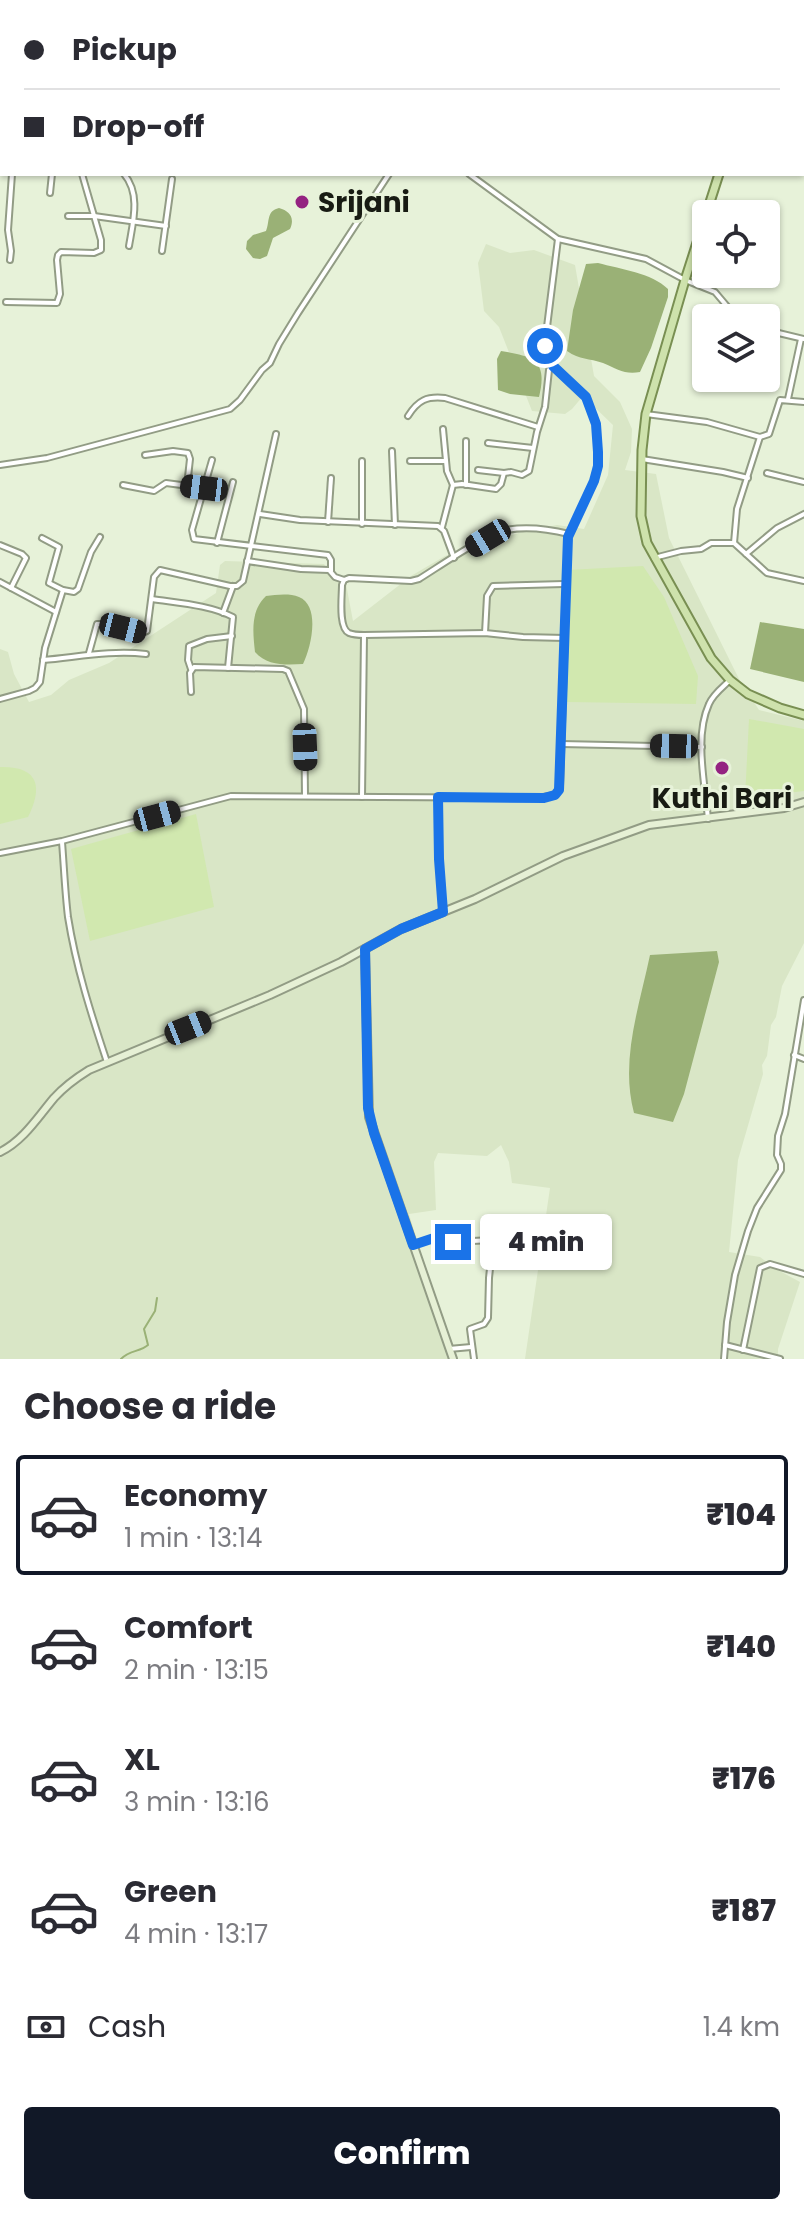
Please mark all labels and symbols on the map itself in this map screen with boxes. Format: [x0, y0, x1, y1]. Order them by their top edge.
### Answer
place label: Srijani [318, 183, 410, 222]
marker: Srijani [293, 193, 311, 211]
route start [527, 328, 563, 364]
car [179, 473, 229, 503]
car [461, 515, 515, 561]
car [97, 611, 149, 645]
car [292, 723, 318, 771]
car [650, 734, 698, 758]
marker: Kuthi Bari [713, 759, 731, 777]
place label: Kuthi Bari [652, 779, 792, 818]
car [131, 798, 183, 834]
car [161, 1008, 215, 1048]
callout: 4 min [481, 1214, 613, 1270]
route end [435, 1224, 471, 1260]

